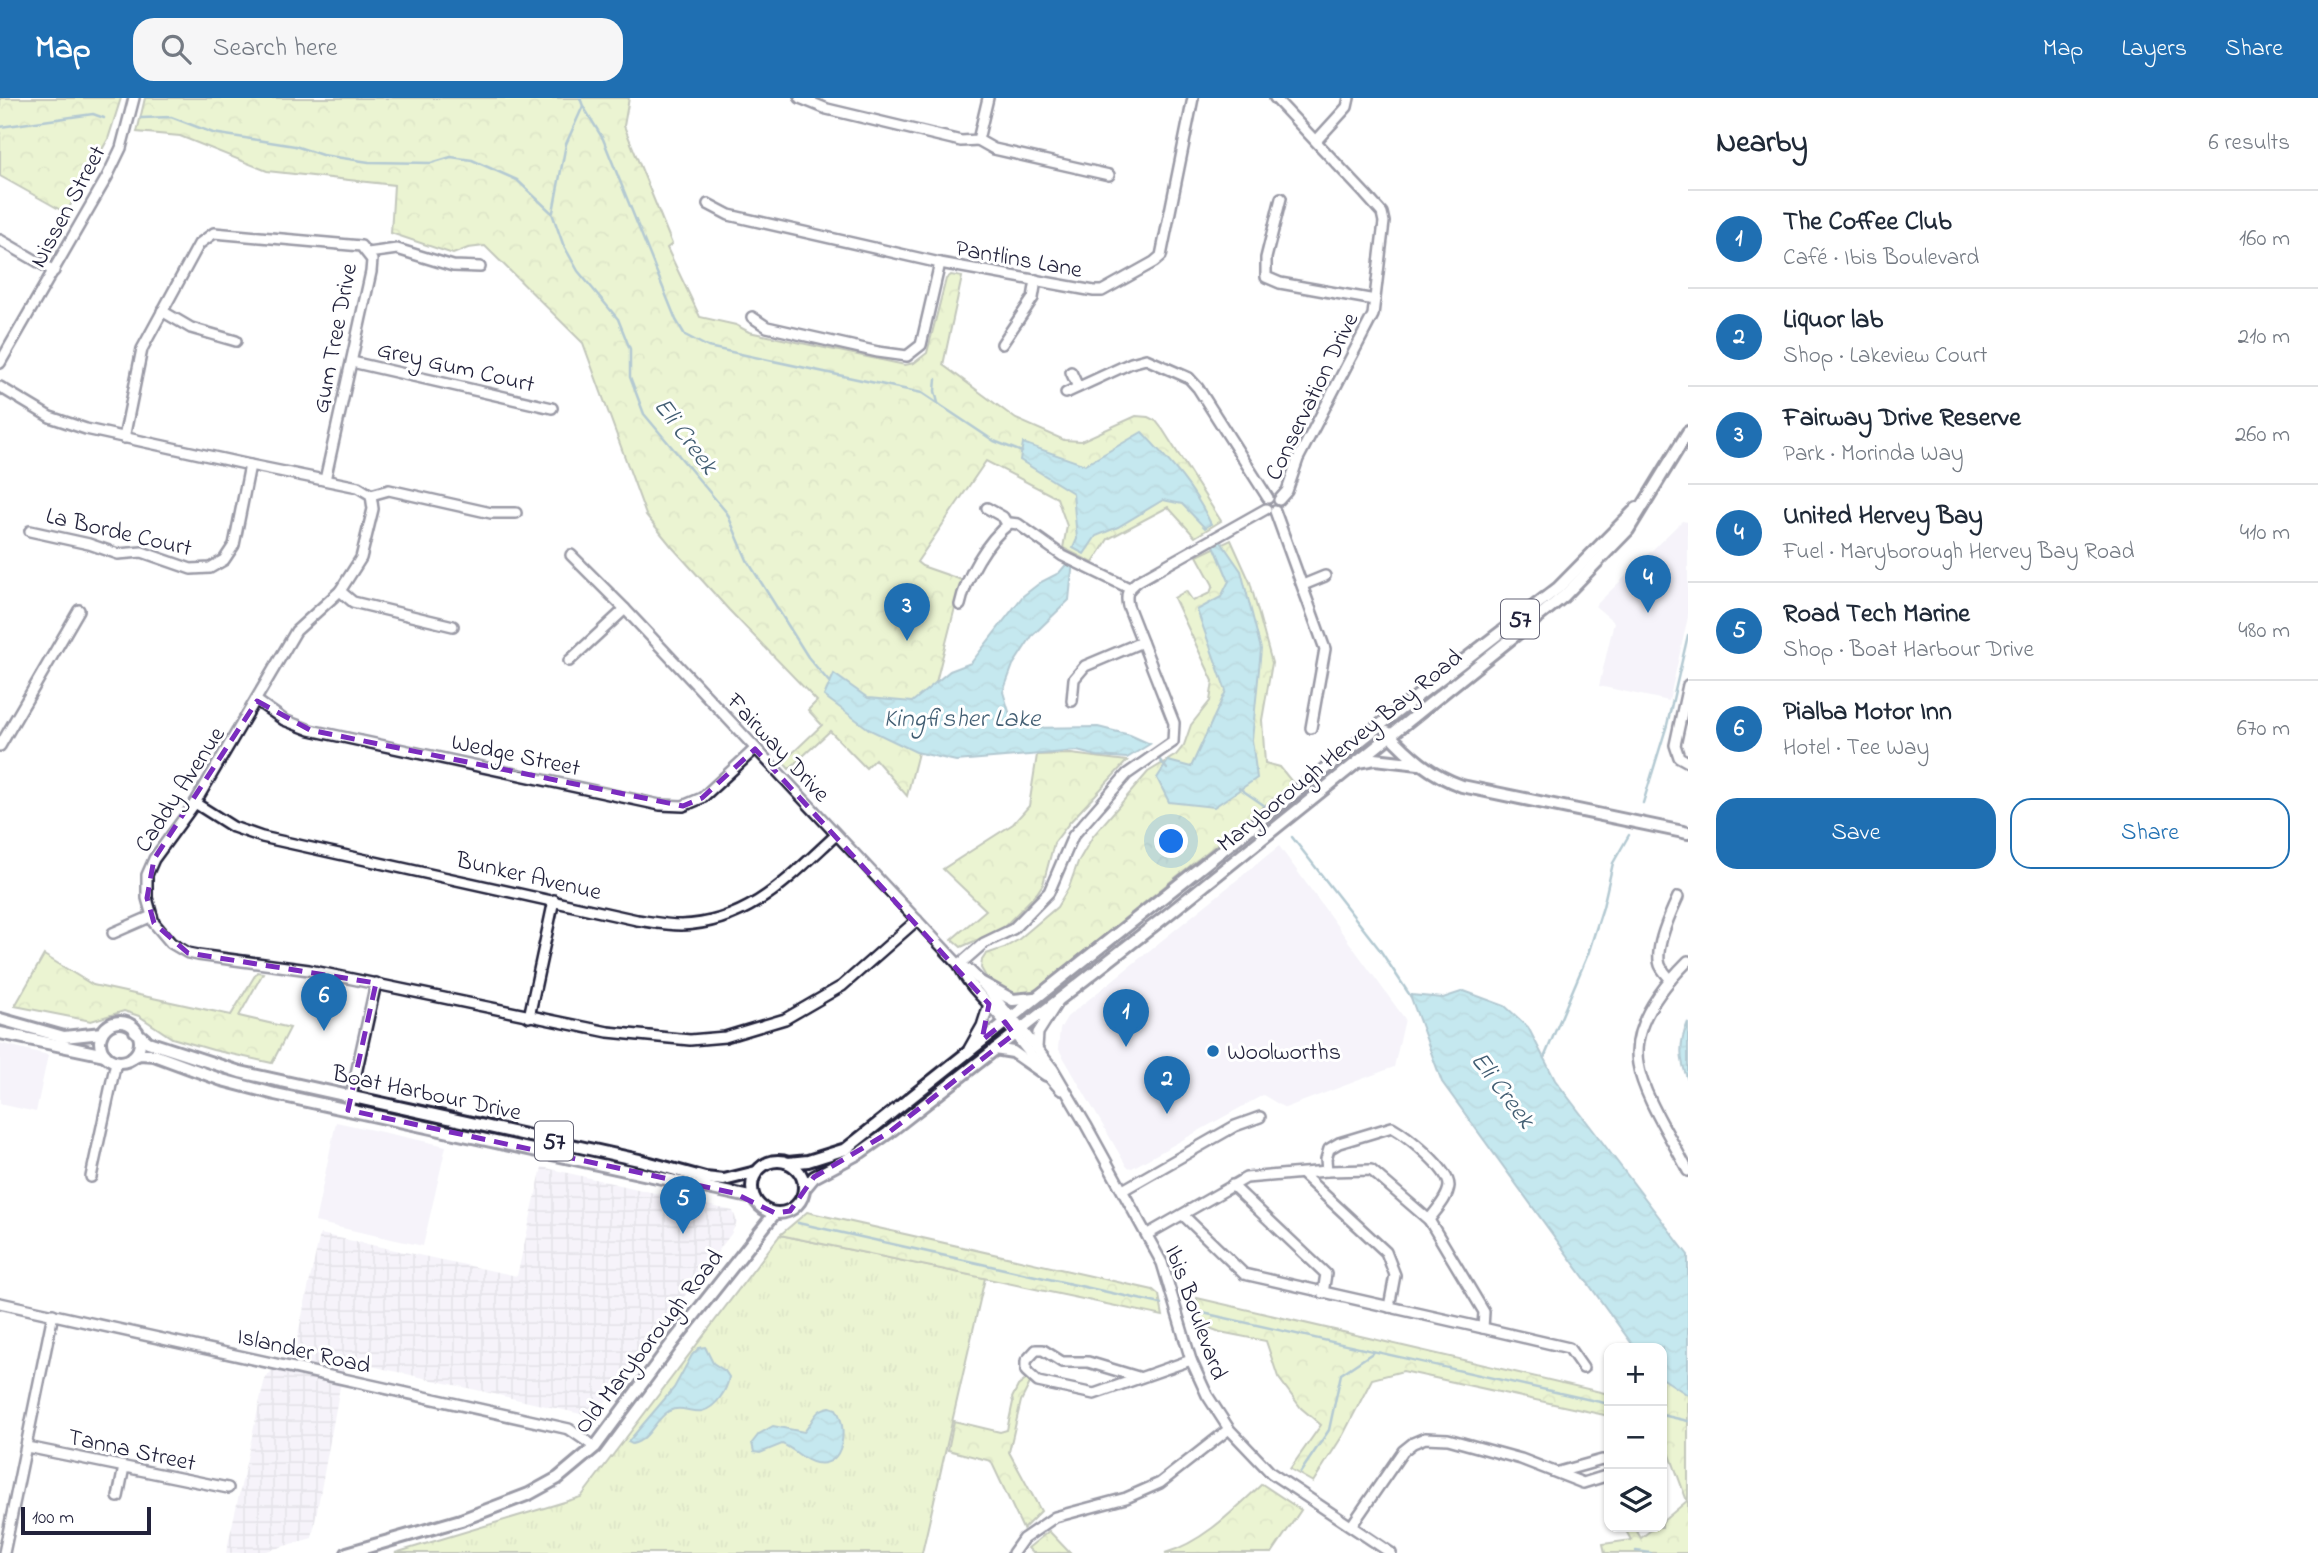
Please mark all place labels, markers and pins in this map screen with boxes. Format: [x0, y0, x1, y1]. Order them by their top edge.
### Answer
pin: 4 [1625, 555, 1671, 613]
pin: 3 [884, 583, 930, 641]
pin: 6 [301, 973, 347, 1031]
pin: 1 [1103, 989, 1149, 1047]
place label: Woolworths [1227, 1036, 1341, 1071]
marker: Woolworths [1205, 1043, 1221, 1059]
pin: 2 [1144, 1056, 1190, 1114]
pin: 5 [660, 1176, 706, 1234]

